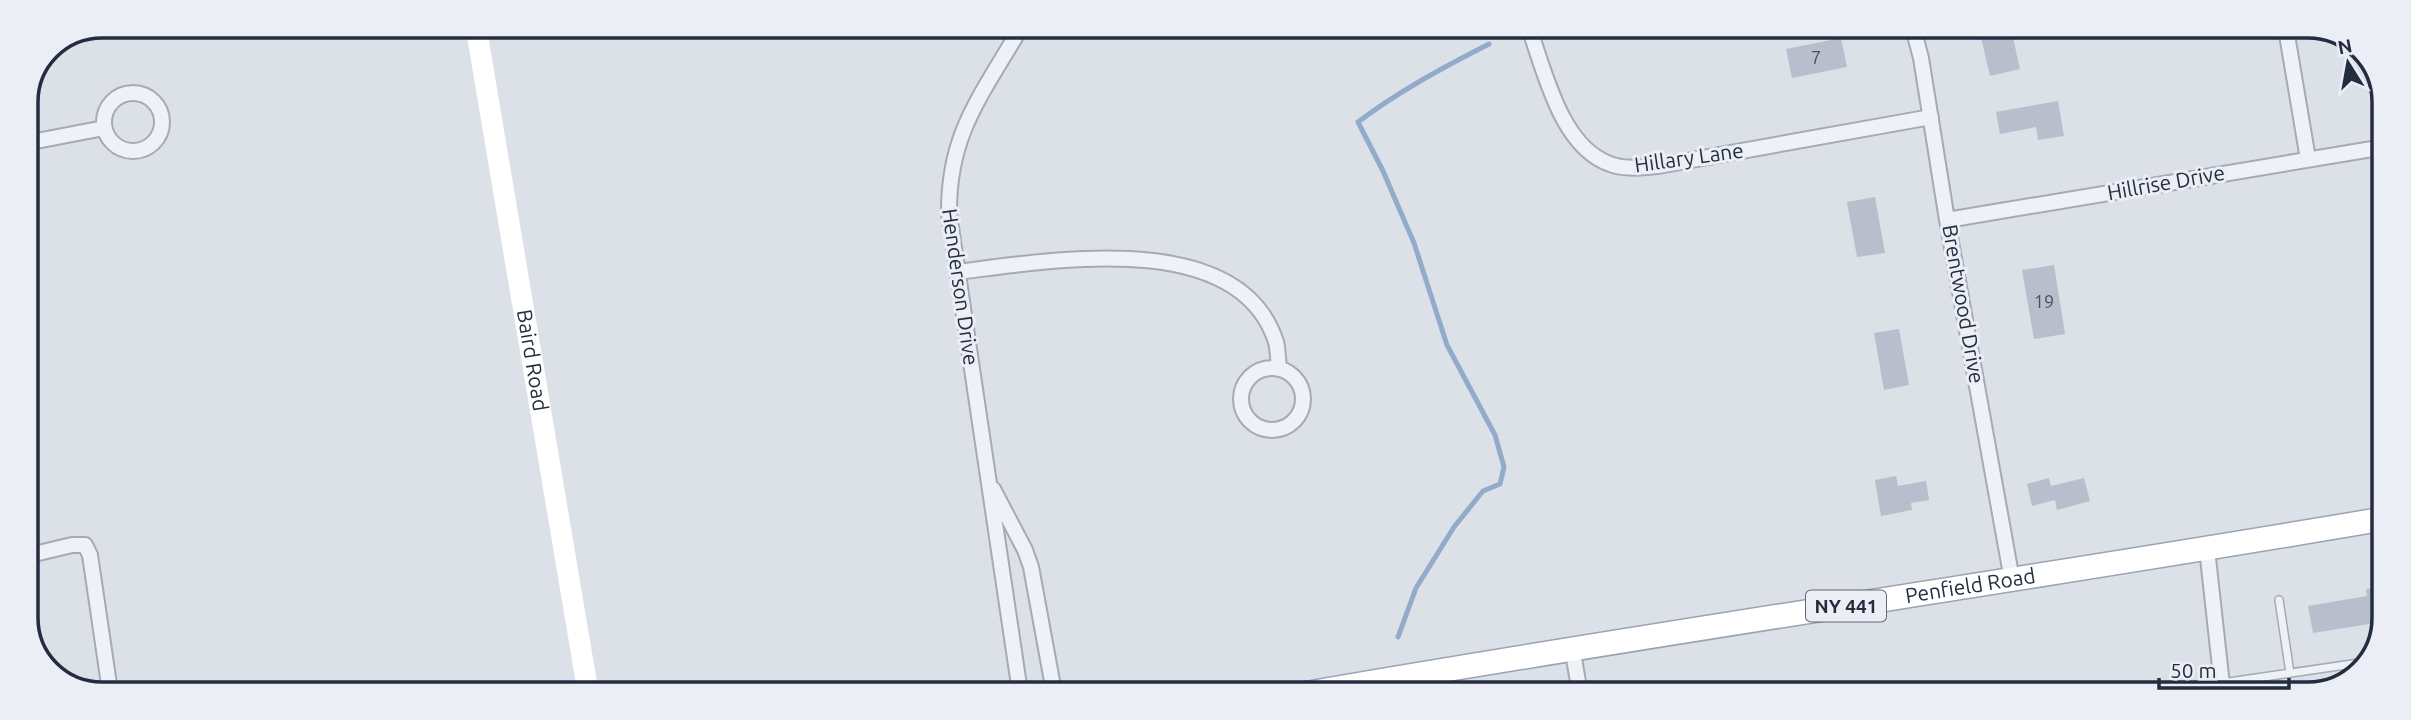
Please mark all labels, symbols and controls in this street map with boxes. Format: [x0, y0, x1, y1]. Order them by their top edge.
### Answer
north arrow [2313, 28, 2383, 98]
text: N [2336, 34, 2354, 58]
house number: 7 [1811, 47, 1821, 67]
street label: Hillary Lane [1633, 137, 1745, 177]
street label: Hillrise Drive [2105, 160, 2226, 204]
street label: Henderson Drive [938, 207, 984, 367]
street label: Brentwood Drive [1938, 223, 1990, 385]
house number: 19 [2034, 291, 2054, 311]
street label: Baird Road [513, 307, 553, 413]
street label: Penfield Road [1903, 563, 2037, 607]
road number: NY 441 [1806, 590, 1886, 622]
scale bar [2159, 646, 2288, 690]
text: 50 m [2170, 658, 2217, 682]

